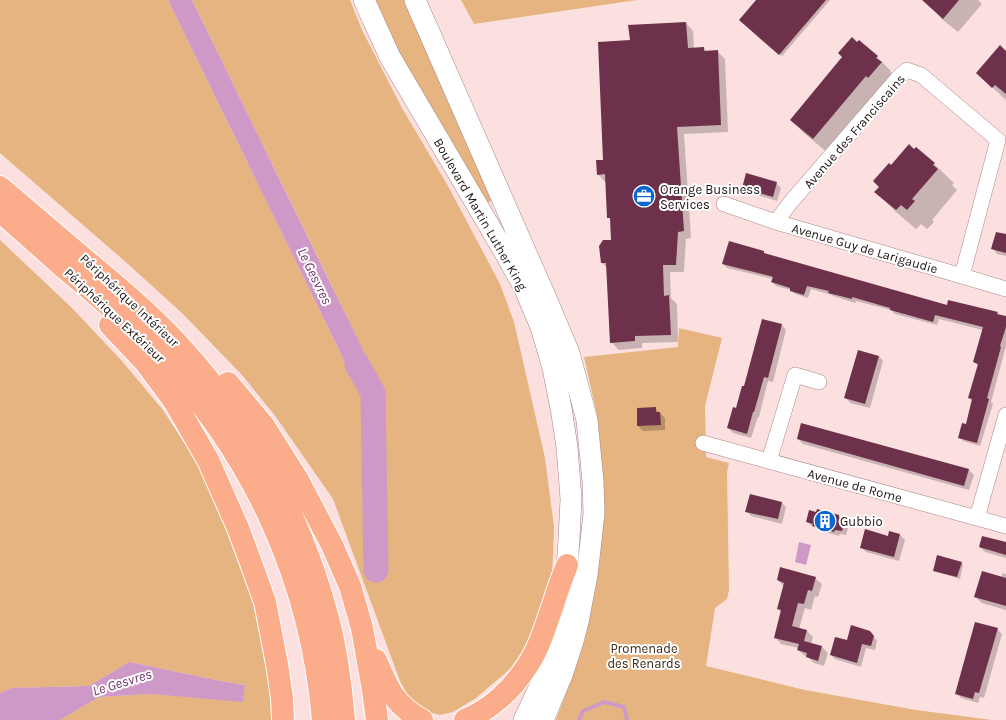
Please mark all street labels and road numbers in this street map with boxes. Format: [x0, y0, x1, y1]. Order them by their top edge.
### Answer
street label: Avenue des Franciscains [801, 71, 908, 192]
street label: Boulevard Martin Luther King [431, 135, 531, 294]
street label: Avenue Guy de Larigaudie [790, 220, 940, 277]
street label: Périphérique Intérieur [77, 251, 182, 351]
street label: Périphérique Extérieur [61, 265, 168, 367]
street label: Avenue de Rome [806, 466, 904, 505]

